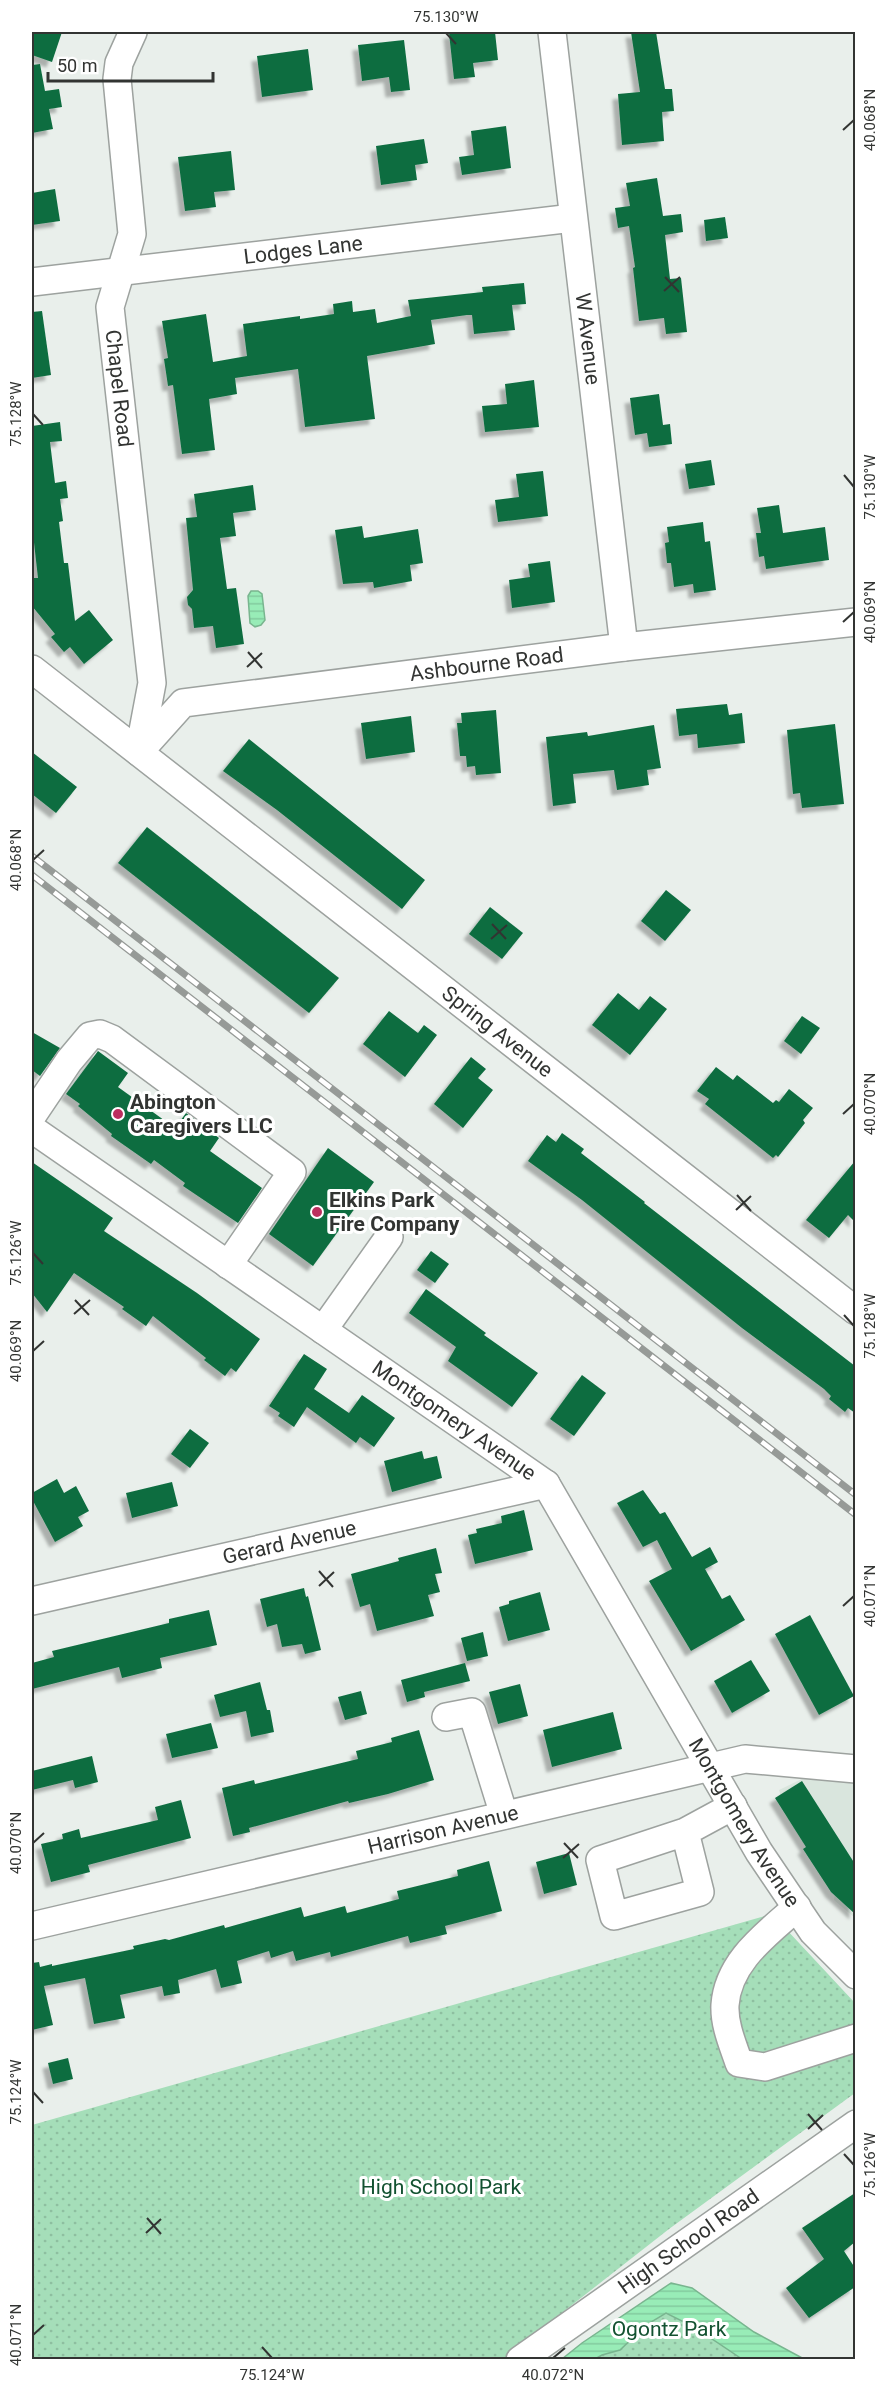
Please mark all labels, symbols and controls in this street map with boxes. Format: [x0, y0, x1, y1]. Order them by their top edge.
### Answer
text: 75.130°W [413, 8, 479, 26]
scale bar [48, 45, 213, 83]
text: 50 m [57, 55, 97, 76]
text: 40.068°N [861, 89, 879, 151]
street label: Lodges Lane [242, 231, 364, 269]
street label: W Avenue [571, 292, 605, 386]
street label: Chapel Road [101, 328, 138, 448]
text: 75.128°W [7, 381, 25, 447]
text: 75.130°W [861, 454, 879, 520]
text: 40.069°N [861, 581, 879, 643]
street label: Ashbourne Road [408, 643, 565, 686]
text: 40.068°N [7, 829, 25, 891]
street label: Spring Avenue [437, 981, 558, 1082]
text: 40.070°N [861, 1073, 879, 1135]
place label: Abington Caregivers LLC [130, 1090, 273, 1138]
marker: Abington Caregivers LLC [111, 1107, 125, 1121]
place label: Elkins Park Fire Company [329, 1188, 460, 1236]
marker: Elkins Park Fire Company [310, 1205, 324, 1219]
text: 75.126°W [7, 1220, 25, 1286]
text: 75.128°W [861, 1293, 879, 1359]
text: 40.069°N [7, 1320, 25, 1382]
street label: Montgomery Avenue [368, 1356, 540, 1485]
street label: Gerard Avenue [220, 1516, 359, 1569]
text: 40.071°N [861, 1565, 879, 1627]
street label: Montgomery Avenue [684, 1734, 805, 1912]
street label: Harrison Avenue [365, 1801, 521, 1859]
text: 40.070°N [7, 1812, 25, 1874]
text: 75.124°W [7, 2059, 25, 2125]
text: 75.126°W [861, 2132, 879, 2198]
park label: High School Park [361, 2175, 521, 2199]
street label: High School Road [614, 2184, 763, 2299]
text: 40.071°N [7, 2304, 25, 2366]
park label: Ogontz Park [612, 2317, 727, 2341]
text: 75.124°W [239, 2366, 305, 2384]
text: 40.072°N [522, 2366, 584, 2384]

